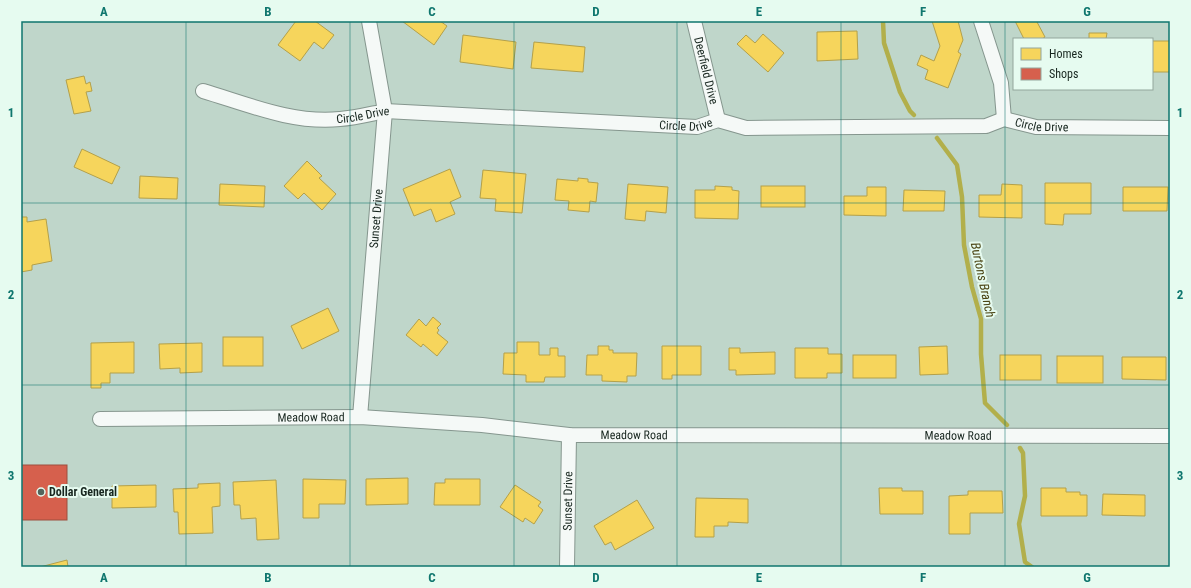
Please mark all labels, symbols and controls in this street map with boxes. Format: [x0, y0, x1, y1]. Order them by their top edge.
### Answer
text: A [100, 4, 108, 19]
text: B [264, 4, 272, 19]
text: C [428, 4, 436, 19]
text: D [592, 4, 600, 19]
text: E [756, 4, 763, 19]
text: F [920, 4, 926, 19]
text: G [1083, 4, 1091, 19]
street label: Deerfield Drive [691, 36, 721, 106]
legend [1013, 38, 1153, 90]
text: Homes [1049, 47, 1083, 61]
text: Shops [1049, 67, 1078, 81]
street label: Circle Drive [336, 104, 390, 126]
text: 1 [8, 105, 14, 120]
text: 1 [1177, 105, 1183, 120]
street label: Circle Drive [659, 115, 715, 134]
street label: Circle Drive [1013, 115, 1069, 134]
street label: Sunset Drive [367, 188, 386, 249]
water label: Burtons Branch [968, 241, 998, 319]
text: 2 [8, 287, 15, 302]
text: 2 [1177, 287, 1184, 302]
street label: Meadow Road [277, 410, 345, 425]
street label: Meadow Road [601, 428, 668, 442]
street label: Meadow Road [925, 429, 992, 443]
text: 3 [8, 468, 14, 483]
text: 3 [1177, 468, 1183, 483]
street label: Sunset Drive [561, 471, 575, 531]
place label: Dollar General [49, 485, 117, 499]
marker: Dollar General [36, 487, 46, 497]
text: A [100, 570, 108, 585]
text: B [264, 570, 272, 585]
text: C [428, 570, 436, 585]
text: D [592, 570, 600, 585]
text: E [756, 570, 763, 585]
text: F [920, 570, 926, 585]
text: G [1083, 570, 1091, 585]

